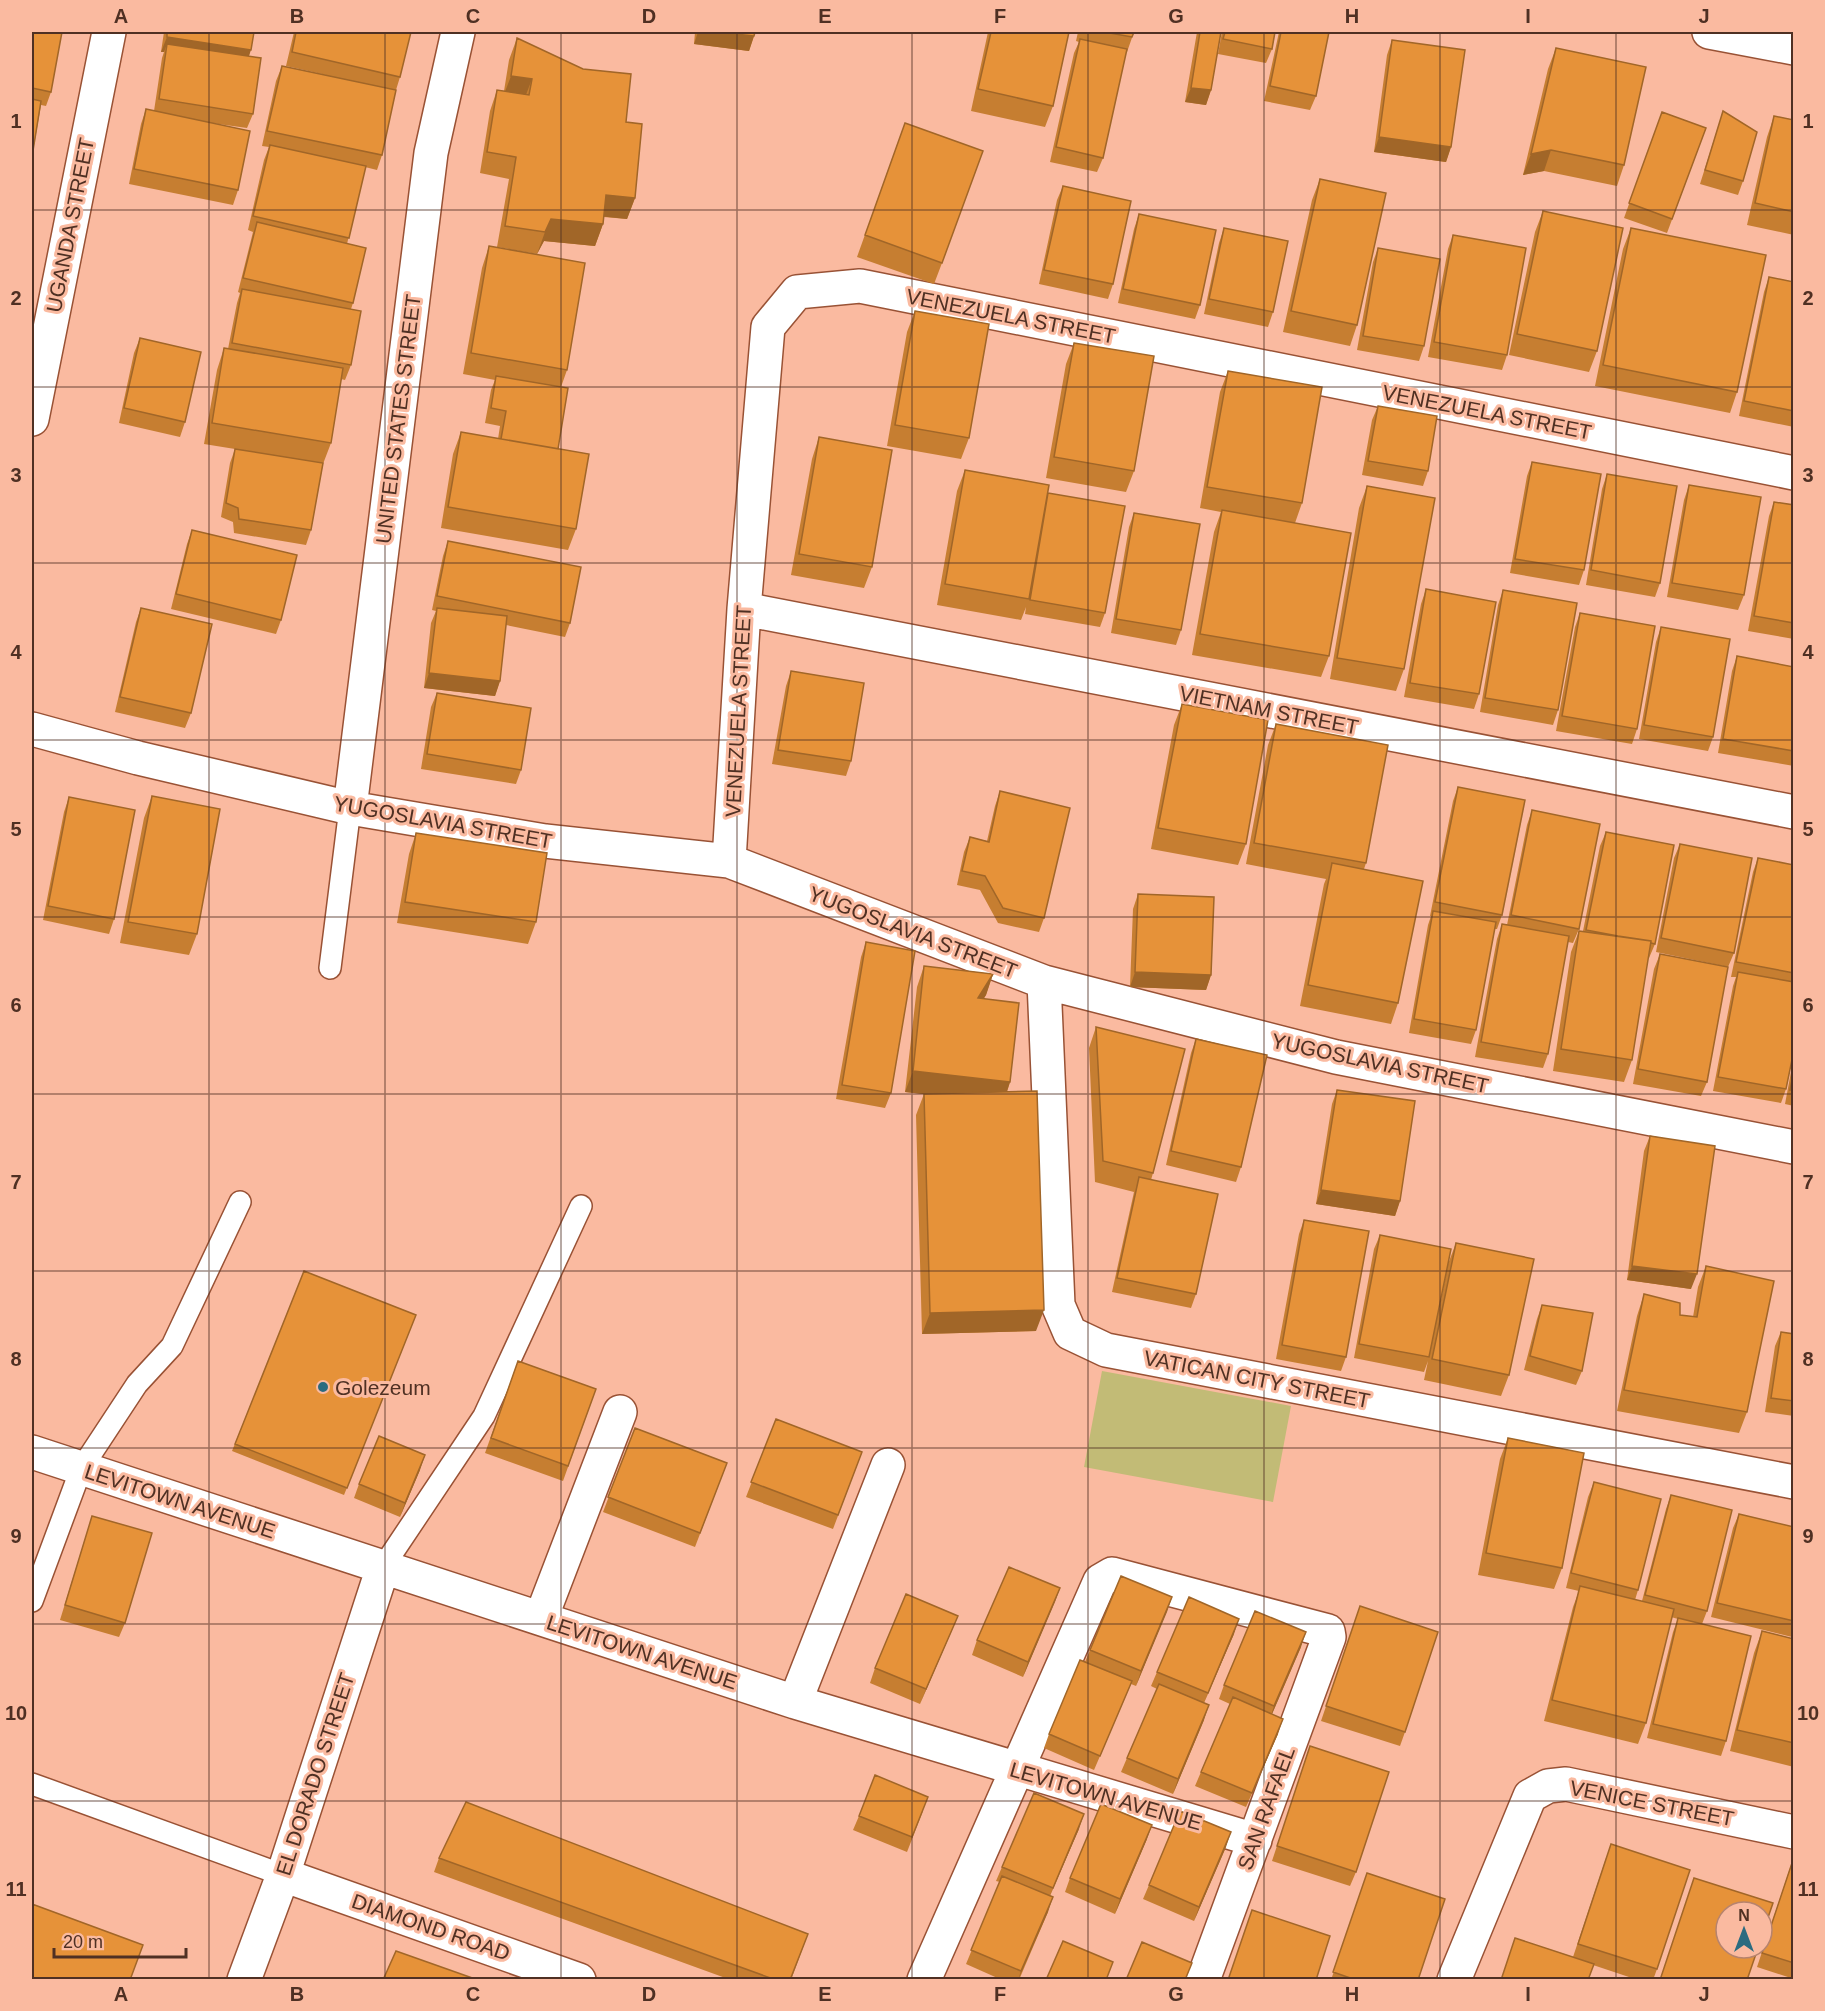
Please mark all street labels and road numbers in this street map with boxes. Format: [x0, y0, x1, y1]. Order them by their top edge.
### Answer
street label: UGANDA STREET [42, 136, 98, 314]
street label: VENEZUELA STREET [905, 284, 1118, 348]
street label: UNITED STATES STREET [371, 293, 425, 545]
street label: VENEZUELA STREET [1381, 380, 1594, 444]
street label: VENEZUELA STREET [721, 604, 755, 818]
street label: VIETNAM STREET [1177, 681, 1361, 739]
street label: YUGOSLAVIA STREET [332, 791, 554, 853]
street label: YUGOSLAVIA STREET [806, 882, 1021, 982]
street label: YUGOSLAVIA STREET [1269, 1029, 1491, 1097]
street label: VATICAN CITY STREET [1142, 1346, 1372, 1412]
street label: LEVITOWN AVENUE [82, 1459, 278, 1543]
street label: LEVITOWN AVENUE [544, 1610, 740, 1694]
street label: EL DORADO STREET [271, 1670, 359, 1878]
street label: SAN RAFAEL [1233, 1743, 1299, 1873]
street label: LEVITOWN AVENUE [1007, 1758, 1205, 1834]
street label: VENICE STREET [1568, 1776, 1736, 1830]
street label: DIAMOND ROAD [349, 1889, 513, 1965]

